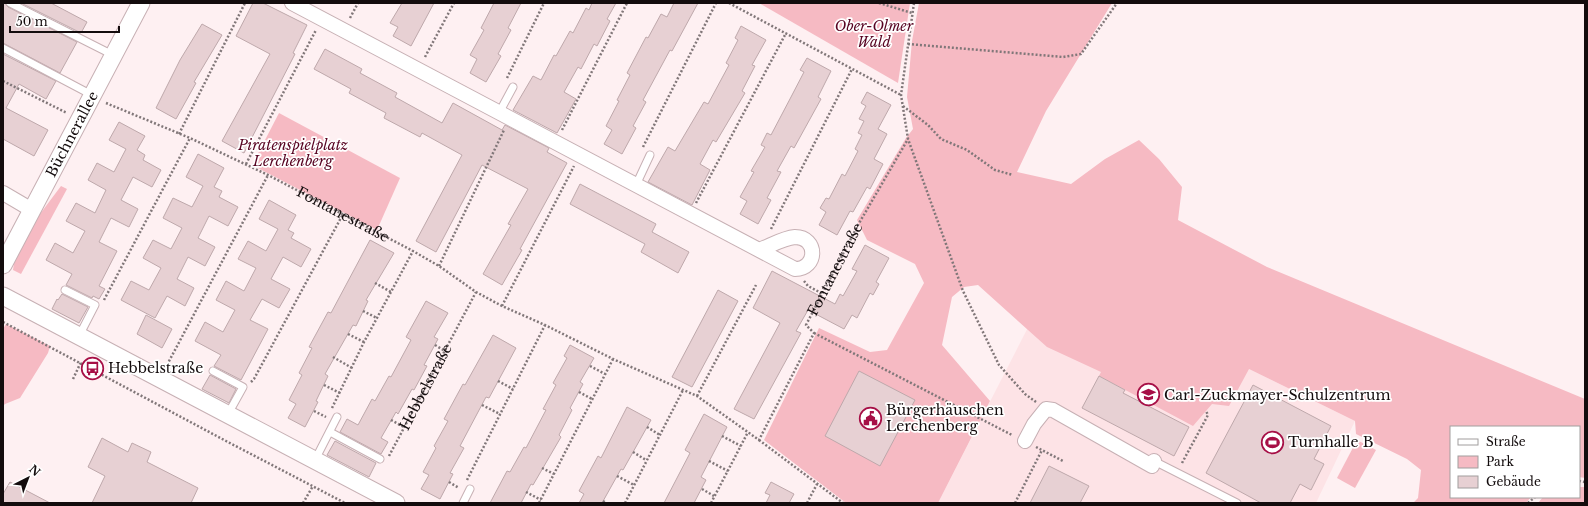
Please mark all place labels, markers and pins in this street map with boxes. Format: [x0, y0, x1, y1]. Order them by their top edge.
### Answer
bus stop icon: Hebbelstraße [79, 355, 105, 381]
place label: Hebbelstraße [108, 359, 203, 377]
school or university icon: Carl-Zuckmayer-Schulzentrum [1135, 382, 1161, 408]
place label: Carl-Zuckmayer-Schulzentrum [1164, 386, 1391, 404]
place label: Bürgerhäuschen Lerchenberg [886, 401, 1004, 435]
public building icon: Bürgerhäuschen Lerchenberg [857, 405, 883, 431]
sports icon: Turnhalle B [1259, 429, 1285, 455]
place label: Turnhalle B [1288, 433, 1374, 451]

